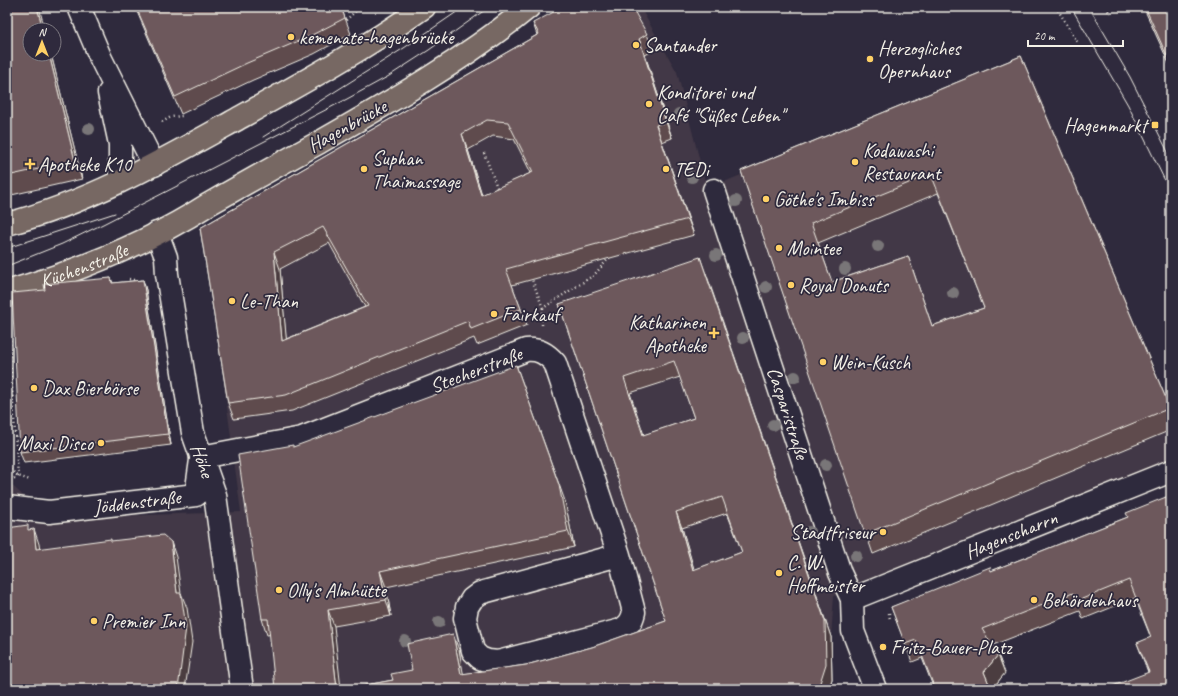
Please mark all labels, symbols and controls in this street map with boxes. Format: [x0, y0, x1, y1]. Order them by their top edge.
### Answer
north arrow [22, 22, 62, 62]
scale bar [1028, 22, 1123, 48]
text: N [39, 25, 48, 39]
place label: kemenate-hagenbrücke [299, 25, 455, 50]
text: 20 m [1034, 28, 1056, 44]
marker: kemenate-hagenbrücke [286, 32, 296, 42]
place label: Santander [644, 33, 718, 58]
place label: Herzogliches Opernhaus [878, 36, 962, 84]
marker: Santander [631, 40, 641, 50]
marker: Herzogliches Opernhaus [865, 54, 875, 64]
place label: Konditorei und Café "Süßes Leben" [657, 80, 789, 128]
street label: Hagenbrücke [303, 93, 392, 158]
marker: Konditorei und Café "Süßes Leben" [644, 99, 654, 109]
place label: Hagenmarkt [1064, 113, 1150, 138]
marker: Hagenmarkt [1150, 120, 1160, 130]
place label: Kodawashi Restaurant [863, 138, 943, 186]
place label: Suphan Thaimassage [372, 146, 461, 194]
place label: Apotheke K10 [38, 152, 133, 177]
place label: TEDi [674, 157, 711, 182]
marker: Kodawashi Restaurant [850, 157, 860, 167]
marker: Apotheke K10 [25, 159, 35, 169]
marker: Suphan Thaimassage [359, 164, 369, 174]
marker: TEDi [661, 164, 671, 174]
place label: Göthe's Imbiss [774, 187, 875, 212]
marker: Göthe's Imbiss [761, 194, 771, 204]
place label: Mointee [787, 236, 842, 261]
street label: Küchenstraße [36, 237, 133, 293]
marker: Mointee [774, 243, 784, 253]
place label: Royal Donuts [799, 273, 890, 298]
marker: Royal Donuts [786, 280, 796, 290]
place label: Le-Than [240, 289, 299, 314]
marker: Le-Than [227, 296, 237, 306]
place label: Fairkauf [502, 302, 564, 327]
marker: Fairkauf [489, 309, 499, 319]
place label: Katharinen Apotheke [629, 310, 707, 358]
marker: Katharinen Apotheke [709, 328, 719, 338]
street label: Stecherstraße [427, 341, 527, 399]
place label: Wein-Kusch [831, 350, 911, 375]
marker: Wein-Kusch [818, 357, 828, 367]
street label: Casparistraße [761, 364, 815, 464]
place label: Dax Bierbörse [42, 376, 139, 401]
marker: Dax Bierbörse [29, 383, 39, 393]
place label: Maxi Disco [18, 431, 94, 456]
marker: Maxi Disco [96, 438, 106, 448]
street label: Höhe [185, 440, 221, 482]
street label: Jöddenstraße [91, 484, 183, 520]
street label: Hagenscharrn [961, 505, 1062, 565]
place label: Stadtfriseur [790, 520, 877, 545]
marker: Stadtfriseur [878, 527, 888, 537]
place label: C. W. Hoffmeister [787, 550, 866, 598]
marker: C. W. Hoffmeister [774, 568, 784, 578]
place label: Olly's Almhütte [287, 578, 387, 603]
marker: Olly's Almhütte [274, 585, 284, 595]
place label: Behördenhaus [1042, 588, 1140, 613]
marker: Behördenhaus [1029, 595, 1039, 605]
place label: Premier Inn [102, 609, 186, 634]
marker: Premier Inn [89, 616, 99, 626]
place label: Fritz-Bauer-Platz [891, 635, 1013, 660]
marker: Fritz-Bauer-Platz [878, 642, 888, 652]

